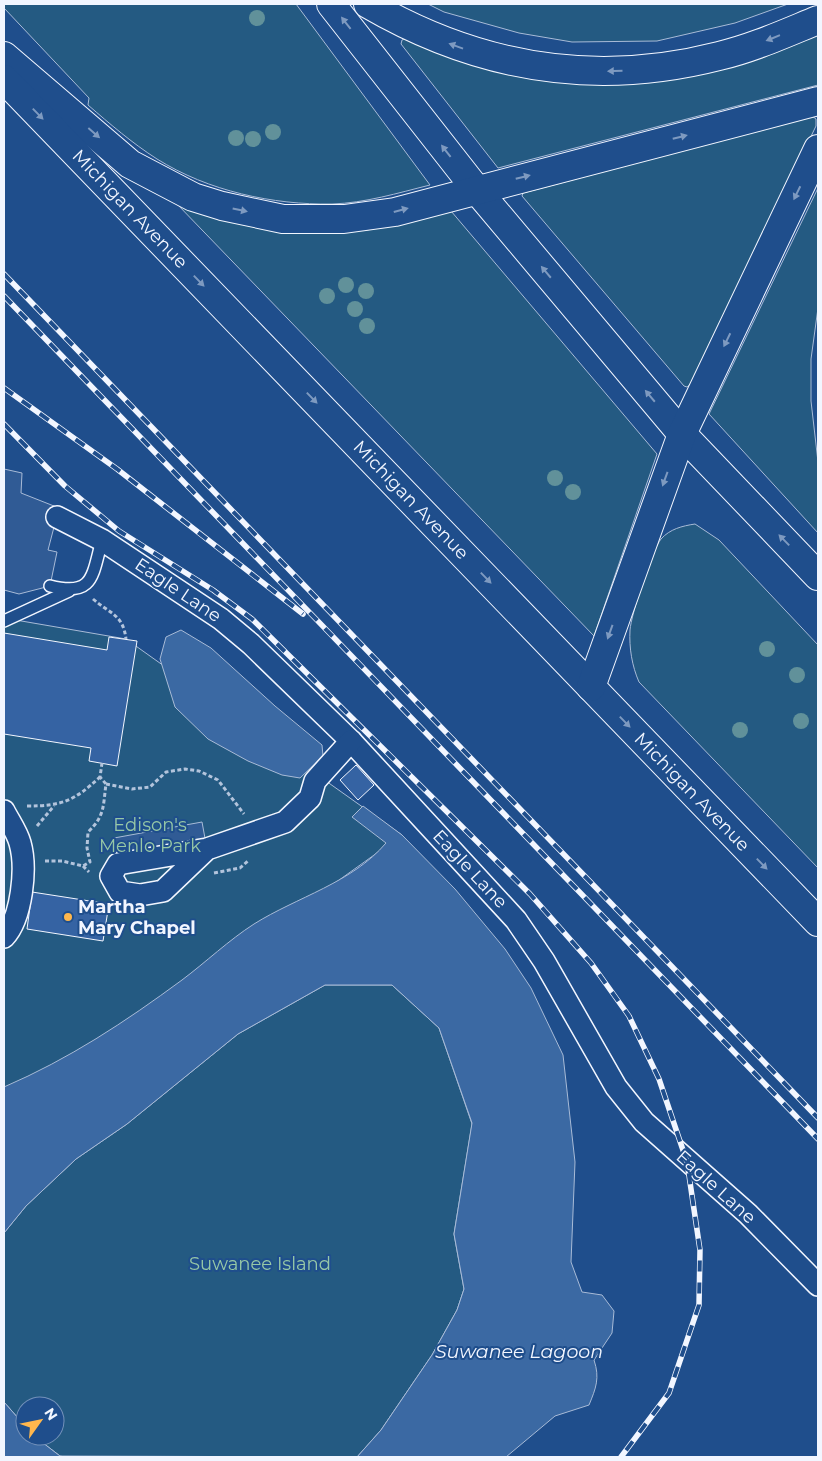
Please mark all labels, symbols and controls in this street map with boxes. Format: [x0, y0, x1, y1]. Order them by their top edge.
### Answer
one-way arrow [340, 17, 351, 30]
one-way arrow [766, 34, 780, 42]
one-way arrow [448, 42, 463, 49]
one-way arrow [607, 68, 623, 76]
one-way arrow [32, 108, 44, 120]
one-way arrow [87, 128, 100, 139]
one-way arrow [673, 132, 688, 140]
street label: Michigan Avenue [68, 145, 192, 273]
one-way arrow [440, 145, 451, 158]
one-way arrow [515, 173, 530, 181]
one-way arrow [793, 186, 801, 200]
one-way arrow [233, 206, 248, 214]
one-way arrow [393, 206, 409, 214]
one-way arrow [540, 266, 551, 279]
one-way arrow [193, 275, 205, 287]
one-way arrow [723, 333, 731, 347]
one-way arrow [645, 390, 656, 403]
one-way arrow [306, 392, 318, 404]
street label: Michigan Avenue [349, 436, 473, 564]
one-way arrow [661, 472, 668, 487]
one-way arrow [779, 535, 791, 547]
street label: Eagle Lane [131, 553, 226, 627]
one-way arrow [480, 572, 492, 584]
one-way arrow [606, 625, 613, 640]
one-way arrow [619, 715, 631, 727]
street label: Michigan Avenue [630, 728, 754, 856]
park label: Edison's Menlo Park [99, 814, 201, 857]
street label: Eagle Lane [428, 825, 512, 913]
one-way arrow [756, 857, 768, 869]
place label: Martha Mary Chapel [78, 896, 196, 939]
marker: Martha Mary Chapel [62, 911, 74, 923]
street label: Eagle Lane [672, 1146, 760, 1229]
park label: Suwanee Island [189, 1253, 331, 1275]
water label: Suwanee Lagoon [435, 1340, 603, 1363]
north arrow [15, 1396, 65, 1446]
text: N [40, 1404, 62, 1424]

